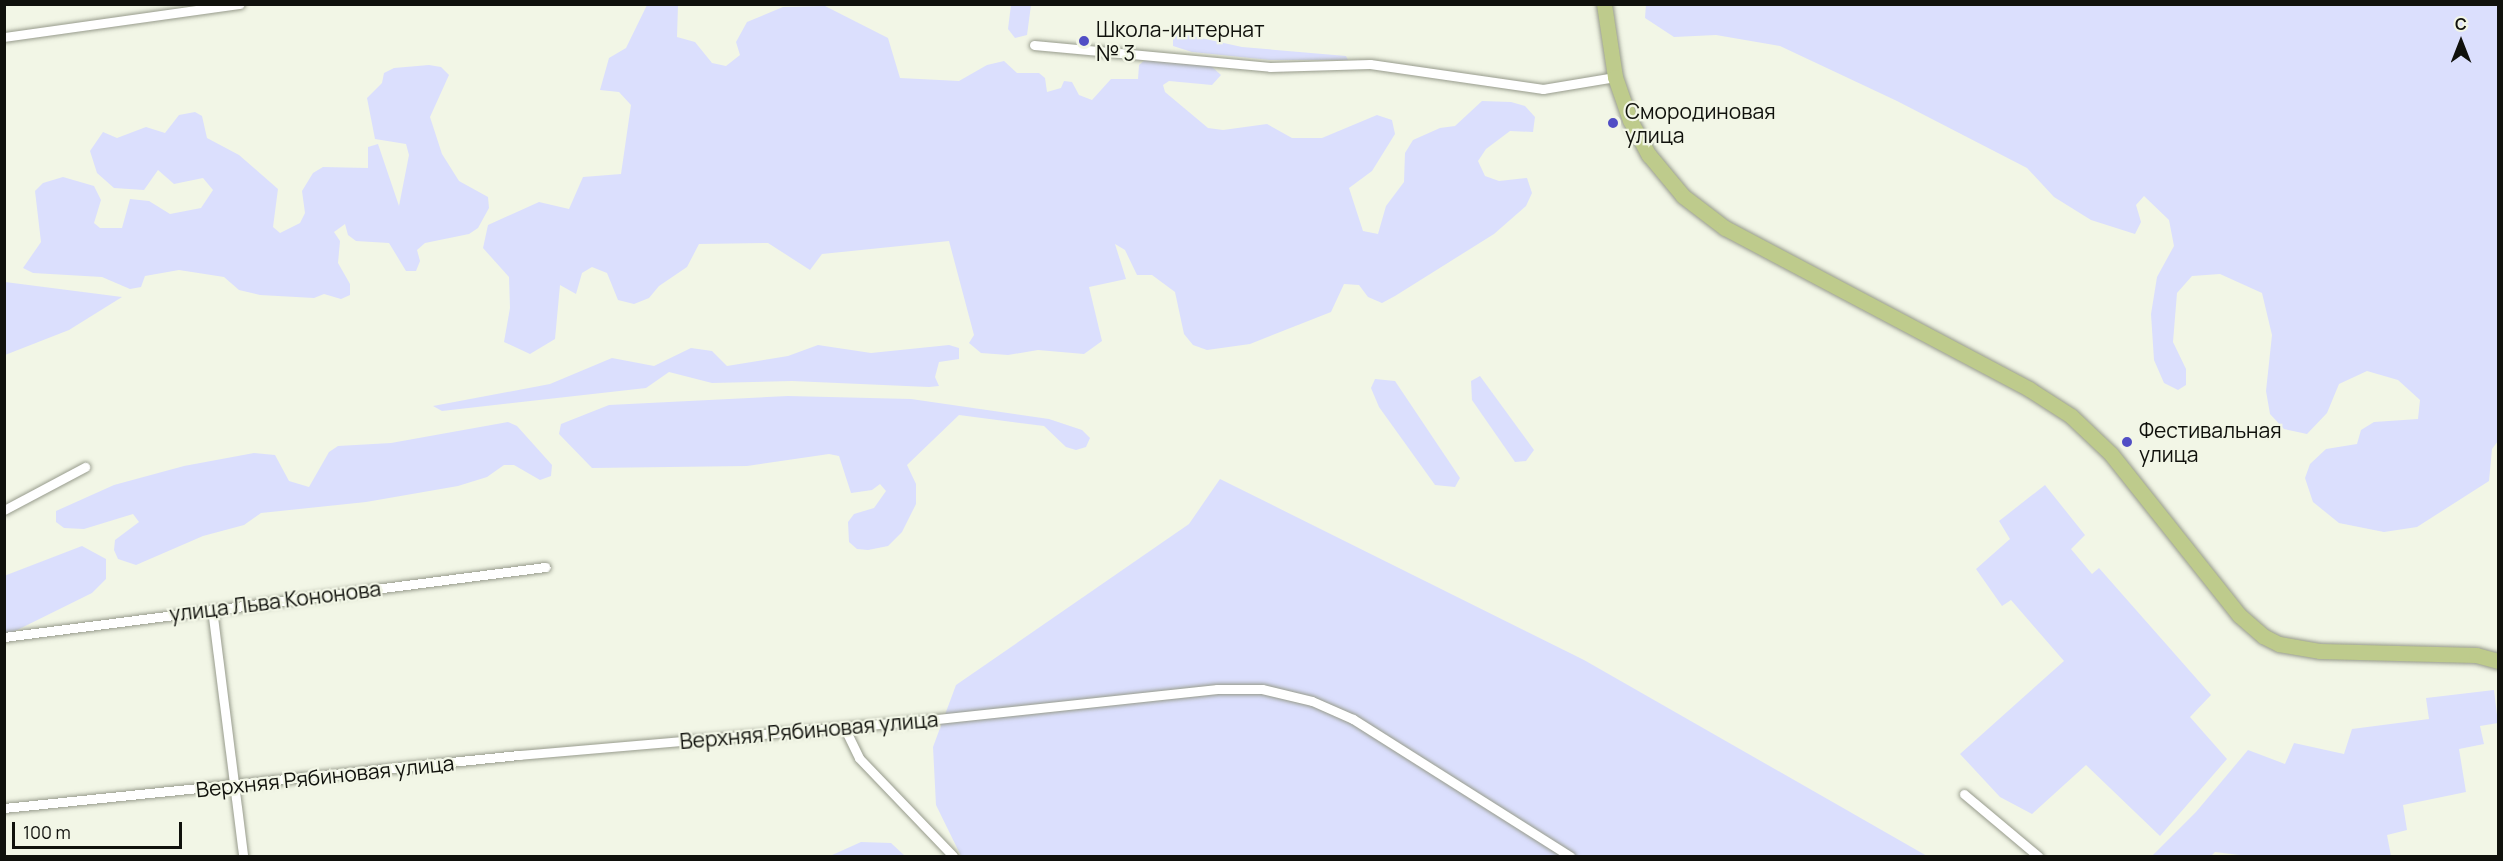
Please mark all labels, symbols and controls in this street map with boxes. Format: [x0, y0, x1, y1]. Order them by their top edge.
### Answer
north arrow [2431, 12, 2491, 72]
text: С [2455, 13, 2467, 35]
place label: Школа-интернат № 3 [1096, 16, 1265, 66]
marker: Школа-интернат № 3 [1077, 34, 1091, 48]
place label: Смородиновая улица [1625, 98, 1776, 148]
marker: Смородиновая улица [1606, 116, 1620, 130]
place label: Фестивальная улица [2139, 417, 2282, 467]
marker: Фестивальная улица [2120, 435, 2134, 449]
street label: улица Льва Кононова [168, 576, 382, 626]
street label: Верхняя Рябиновая улица [679, 706, 939, 754]
street label: Верхняя Рябиновая улица [195, 750, 455, 802]
scale bar [15, 810, 184, 848]
text: 100 m [23, 820, 71, 844]

